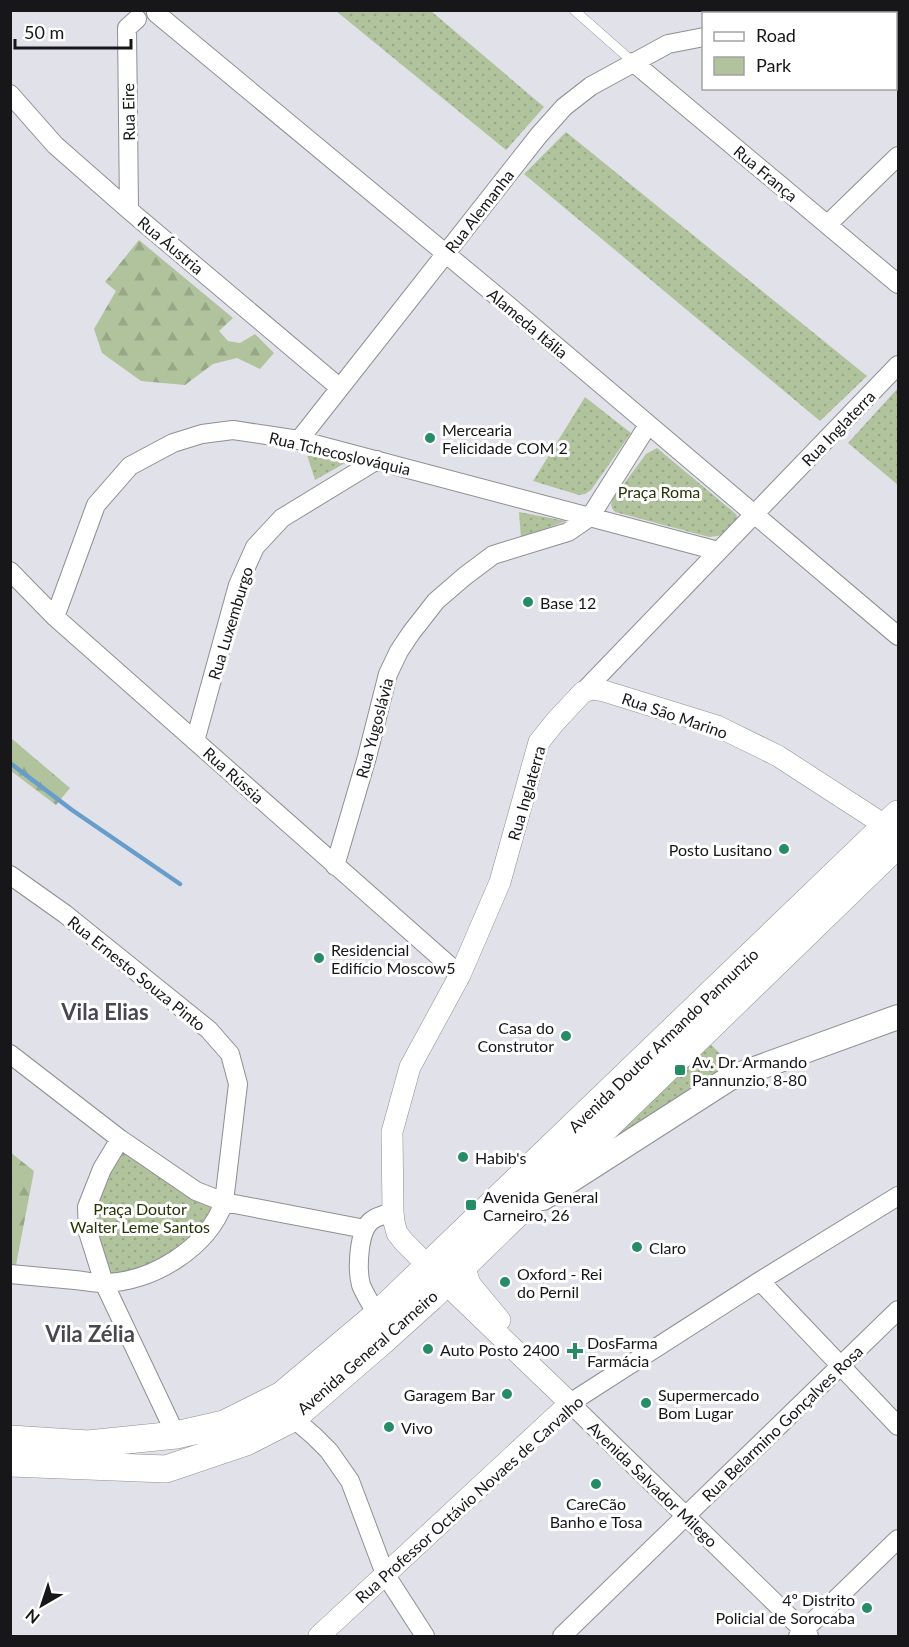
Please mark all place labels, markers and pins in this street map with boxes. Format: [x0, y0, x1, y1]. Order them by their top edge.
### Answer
place label: Mercearia Felicidade COM 2 [442, 420, 568, 457]
marker: Mercearia Felicidade COM 2 [423, 431, 437, 445]
place label: Base 12 [540, 593, 596, 612]
marker: Base 12 [521, 595, 535, 609]
place label: Posto Lusitano [669, 840, 772, 859]
marker: Posto Lusitano [777, 842, 791, 856]
place label: Residencial Edifício Moscow5 [331, 940, 455, 977]
marker: Residencial Edifício Moscow5 [312, 951, 326, 965]
place label: Casa do Construtor [477, 1018, 554, 1055]
marker: Casa do Construtor [559, 1029, 573, 1043]
place label: Av. Dr. Armando Pannunzio, 8-80 [692, 1052, 807, 1089]
marker: Av. Dr. Armando Pannunzio, 8-80 [673, 1063, 687, 1077]
place label: Habib's [475, 1148, 526, 1167]
marker: Habib's [456, 1150, 470, 1164]
place label: Avenida General Carneiro, 26 [483, 1187, 598, 1224]
marker: Avenida General Carneiro, 26 [464, 1198, 478, 1212]
place label: Claro [649, 1238, 686, 1257]
marker: Claro [630, 1240, 644, 1254]
place label: Oxford - Rei do Pernil [517, 1264, 602, 1301]
marker: Oxford - Rei do Pernil [498, 1275, 512, 1289]
place label: DosFarma Farmácia [587, 1333, 658, 1370]
place label: Auto Posto 2400 [440, 1340, 560, 1359]
marker: Auto Posto 2400 [421, 1342, 435, 1356]
marker: DosFarma Farmácia [568, 1344, 582, 1358]
place label: Garagem Bar [404, 1385, 495, 1404]
place label: Supermercado Bom Lugar [658, 1385, 759, 1422]
marker: Garagem Bar [500, 1387, 514, 1401]
marker: Supermercado Bom Lugar [639, 1396, 653, 1410]
place label: Vivo [401, 1418, 433, 1437]
marker: Vivo [382, 1420, 396, 1434]
marker: CareCão Banho e Tosa [589, 1477, 603, 1491]
place label: CareCão Banho e Tosa [550, 1494, 642, 1531]
place label: 4º Distrito Policial de Sorocaba [716, 1590, 855, 1627]
marker: 4º Distrito Policial de Sorocaba [860, 1601, 874, 1615]

